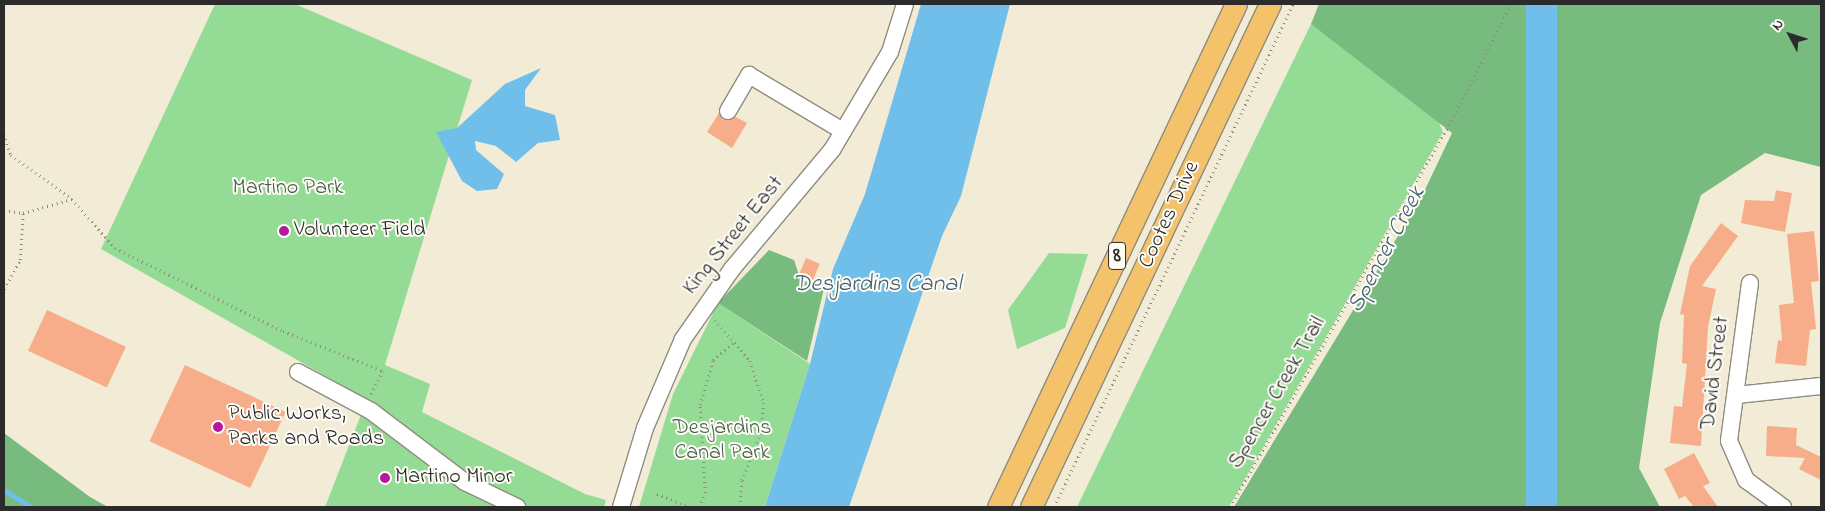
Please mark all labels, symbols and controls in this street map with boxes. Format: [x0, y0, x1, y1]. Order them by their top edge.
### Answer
north arrow [1765, 10, 1815, 60]
text: N [1767, 15, 1789, 35]
street label: Cootes Drive [1134, 157, 1206, 273]
street label: King Street East [678, 171, 790, 301]
park label: Martino Park [233, 176, 343, 202]
water label: Spencer Creek [1342, 182, 1432, 318]
place label: Volunteer Field [294, 218, 426, 244]
marker: Volunteer Field [278, 225, 290, 237]
road number: 8 [1107, 238, 1127, 274]
water label: Desjardins Canal [793, 271, 961, 299]
street label: Spencer Creek Trail [1224, 312, 1332, 474]
street label: David Street [1696, 315, 1736, 431]
place label: Public Works, Parks and Roads [228, 401, 384, 452]
park label: Desjardins Canal Park [673, 415, 771, 466]
marker: Public Works, Parks and Roads [212, 421, 224, 433]
place label: Martino Minor [395, 465, 513, 491]
marker: Martino Minor [379, 472, 391, 484]

